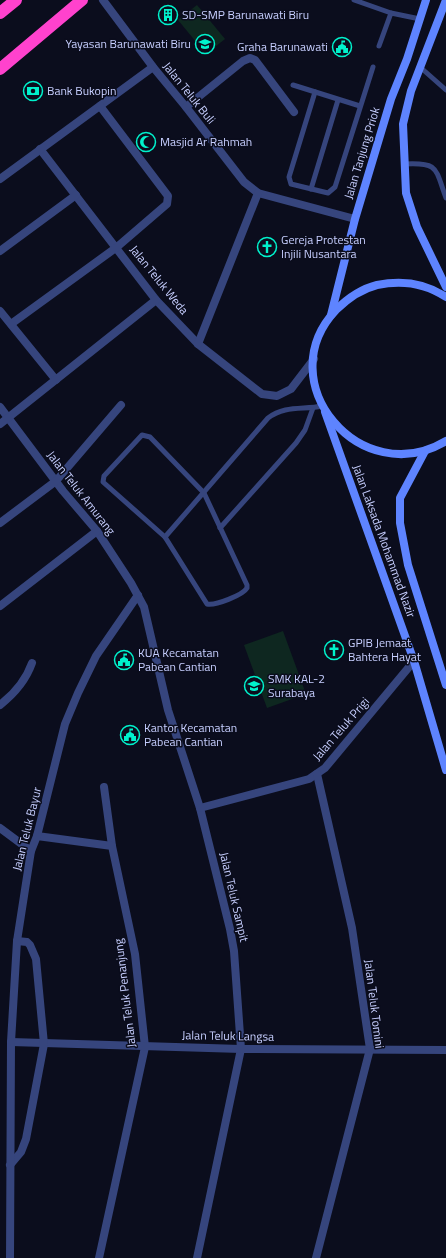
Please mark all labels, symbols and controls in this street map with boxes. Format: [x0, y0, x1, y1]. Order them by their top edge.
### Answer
building icon: SD-SMP Barunawati Biru [157, 4, 179, 26]
place label: SD-SMP Barunawati Biru [182, 5, 309, 24]
school or university icon: Yayasan Barunawati Biru [194, 33, 216, 55]
place label: Yayasan Barunawati Biru [65, 34, 191, 53]
public building icon: Graha Barunawati [331, 36, 353, 58]
place label: Graha Barunawati [237, 37, 328, 56]
street label: Jalan Teluk Buli [158, 57, 220, 128]
bank icon: Bank Bukopin [22, 80, 44, 102]
place label: Bank Bukopin [47, 81, 116, 100]
street label: Jalan Tanjung Priok [339, 104, 385, 201]
mosque icon: Masjid Ar Rahmah [135, 131, 157, 153]
place label: Masjid Ar Rahmah [160, 132, 252, 151]
place label: Gereja Protestan Injili Nusantara [281, 230, 366, 263]
church icon: Gereja Protestan Injili Nusantara [256, 236, 278, 258]
street label: Jalan Teluk Weda [125, 241, 194, 319]
street label: Jalan Teluk Amurang [42, 446, 120, 539]
street label: Jalan Laksada Mohammad Nazir [348, 462, 421, 620]
place label: GPIB Jemaat Bahtera Hayat [348, 633, 422, 666]
church icon: GPIB Jemaat Bahtera Hayat [323, 639, 345, 661]
place label: KUA Kecamatan Pabean Cantian [138, 643, 219, 676]
public building icon: KUA Kecamatan Pabean Cantian [113, 649, 135, 671]
place label: SMK KAL-2 Surabaya [268, 669, 325, 702]
school or university icon: SMK KAL-2 Surabaya [243, 675, 265, 697]
street label: Jalan Teluk Prigi [308, 693, 374, 765]
place label: Kantor Kecamatan Pabean Cantian [144, 718, 237, 751]
public building icon: Kantor Kecamatan Pabean Cantian [119, 724, 141, 746]
street label: Jalan Teluk Bayur [7, 785, 46, 873]
street label: Jalan Teluk Sampit [215, 850, 254, 945]
street label: Jalan Teluk Penanjung [108, 937, 141, 1049]
street label: Jalan Teluk Tomini [360, 958, 389, 1049]
street label: Jalan Teluk Langsa [182, 1025, 274, 1046]

